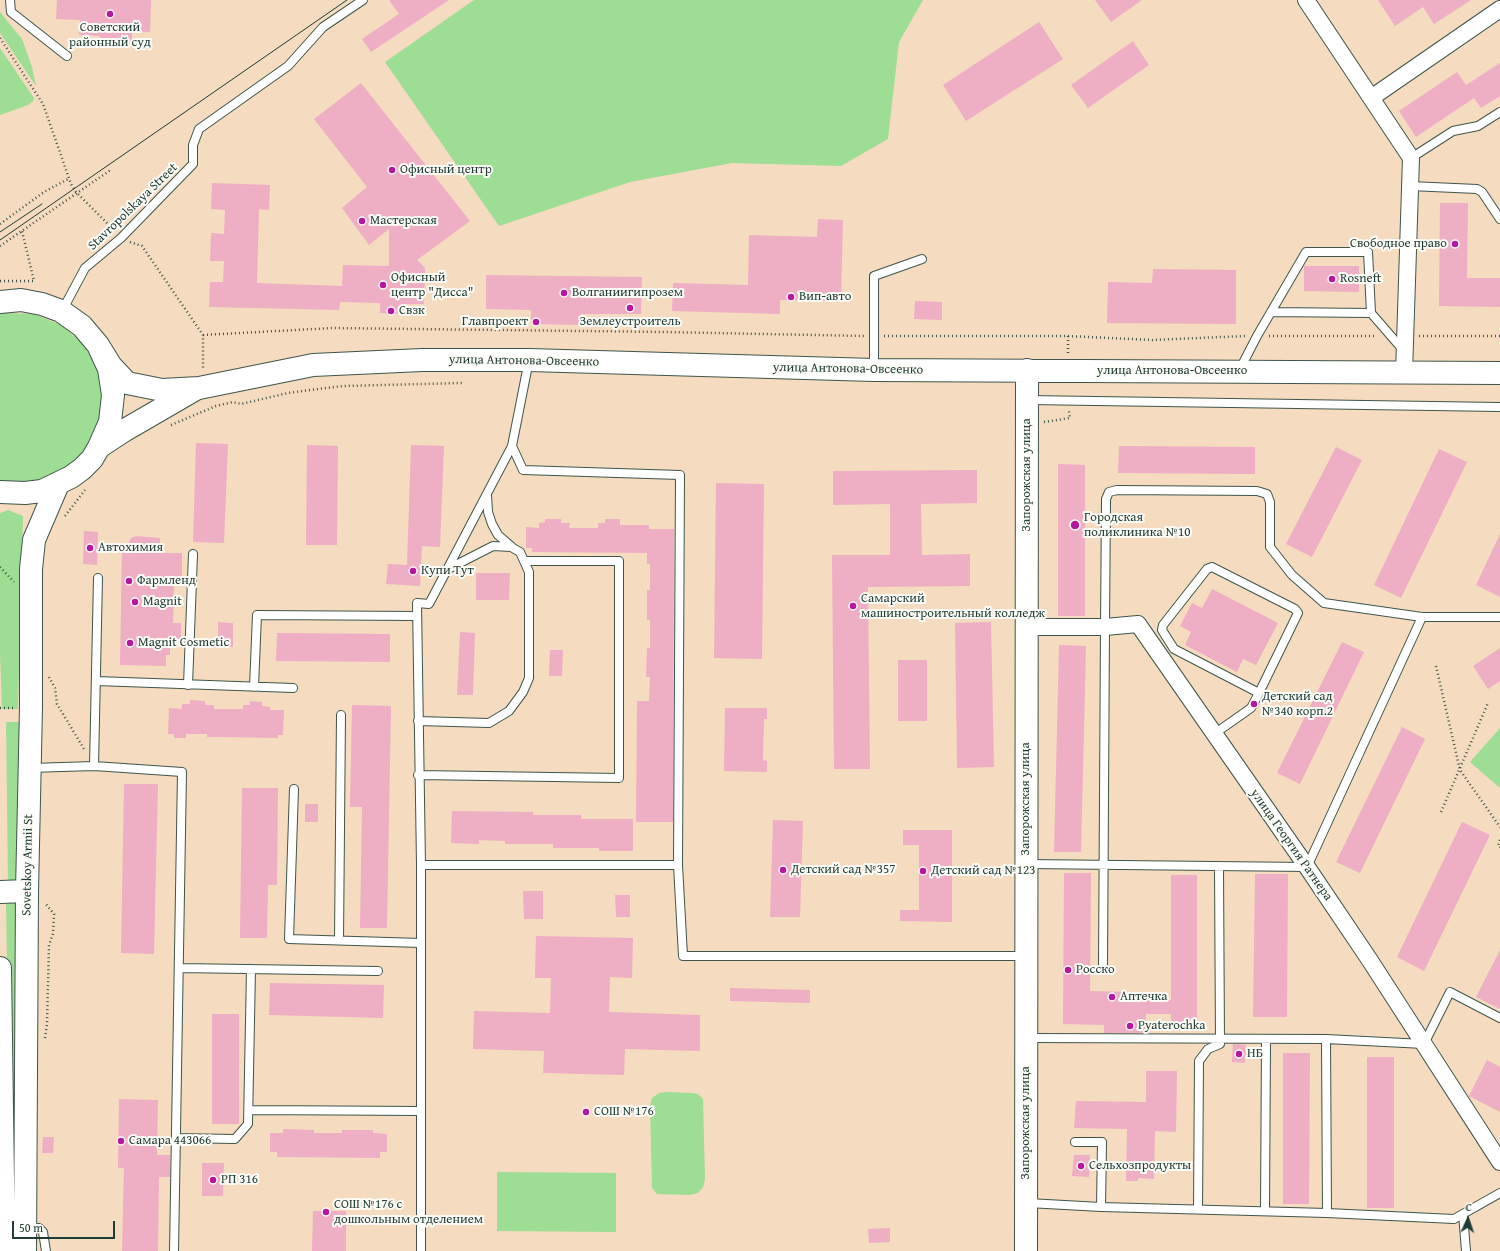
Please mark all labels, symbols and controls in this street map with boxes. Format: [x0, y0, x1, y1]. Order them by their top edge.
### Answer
marker: Советский районный суд [105, 9, 115, 19]
place label: Советский районный суд [69, 20, 151, 51]
street label: Stavropolskaya Street [85, 160, 181, 254]
place label: Офисный центр [400, 162, 492, 178]
marker: Офисный центр [387, 165, 397, 175]
place label: Мастерская [370, 213, 437, 229]
marker: Мастерская [357, 216, 367, 226]
place label: Свободное право [1350, 236, 1447, 252]
marker: Свободное право [1450, 239, 1460, 249]
place label: Офисный центр "Дисса" [391, 270, 473, 301]
place label: Rosneft [1340, 271, 1381, 287]
marker: Rosneft [1327, 274, 1337, 284]
marker: Офисный центр "Дисса" [378, 280, 388, 290]
place label: Волганиигипрозем [572, 285, 683, 301]
marker: Волганиигипрозем [559, 288, 569, 298]
place label: Вип-авто [799, 289, 851, 305]
marker: Вип-авто [786, 292, 796, 302]
place label: Свзк [399, 303, 425, 319]
marker: Землеустроитель [625, 303, 635, 313]
marker: Свзк [386, 306, 396, 316]
place label: Главпроект [462, 314, 528, 330]
place label: Землеустроитель [579, 314, 681, 330]
marker: Главпроект [531, 317, 541, 327]
street label: улица Антонова-Овсеенко [449, 352, 599, 370]
street label: улица Антонова-Овсеенко [773, 360, 923, 378]
street label: улица Антонова-Овсеенко [1097, 363, 1247, 379]
street label: Запорожская улица [1019, 418, 1035, 532]
place label: Городская поликлиника №10 [1084, 510, 1190, 541]
marker: Городская поликлиника №10 [1069, 519, 1081, 531]
place label: Автохимия [98, 540, 163, 556]
marker: Автохимия [85, 543, 95, 553]
place label: Купи Тут [421, 563, 474, 579]
marker: Купи Тут [408, 566, 418, 576]
place label: Фармленд [137, 573, 196, 589]
marker: Фармленд [124, 576, 134, 586]
place label: Самарский машиностроительный колледж [861, 591, 1045, 622]
place label: Magnit [143, 594, 182, 610]
marker: Magnit [130, 597, 140, 607]
marker: Самарский машиностроительный колледж [848, 601, 858, 611]
place label: Magnit Cosmetic [138, 635, 229, 651]
marker: Magnit Cosmetic [125, 638, 135, 648]
place label: Детский сад №340 корп.2 [1262, 689, 1333, 720]
marker: Детский сад №340 корп.2 [1249, 699, 1259, 709]
street label: Запорожская улица [1018, 742, 1034, 856]
street label: улица Георгия Ратнера [1246, 786, 1336, 904]
street label: Sovetskoy Armii St [19, 814, 37, 916]
place label: Детский сад №357 [791, 862, 896, 878]
place label: Детский сад №123 [931, 863, 1036, 879]
marker: Детский сад №357 [778, 865, 788, 875]
marker: Детский сад №123 [918, 866, 928, 876]
place label: Росско [1076, 962, 1115, 978]
marker: Росско [1063, 965, 1073, 975]
place label: Аптечка [1120, 989, 1168, 1005]
marker: Аптечка [1107, 992, 1117, 1002]
place label: Pyaterochka [1138, 1018, 1206, 1034]
marker: Pyaterochka [1125, 1021, 1135, 1031]
place label: НБ [1247, 1046, 1263, 1062]
marker: НБ [1234, 1049, 1244, 1059]
street label: Запорожская улица [1018, 1066, 1034, 1180]
place label: СОШ №176 [594, 1104, 654, 1120]
marker: СОШ №176 [581, 1107, 591, 1117]
place label: Самара 443066 [129, 1133, 211, 1149]
marker: Самара 443066 [116, 1136, 126, 1146]
place label: Сельхозпродукты [1089, 1158, 1191, 1174]
marker: Сельхозпродукты [1076, 1161, 1086, 1171]
place label: РП 316 [221, 1172, 258, 1188]
marker: РП 316 [208, 1175, 218, 1185]
place label: СОШ №176 с дошкольным отделением [334, 1197, 483, 1228]
north arrow [1448, 1199, 1488, 1239]
text: С [1465, 1199, 1472, 1215]
marker: СОШ №176 с дошкольным отделением [321, 1207, 331, 1217]
scale bar [14, 1213, 117, 1239]
text: 50 m [19, 1219, 43, 1236]

